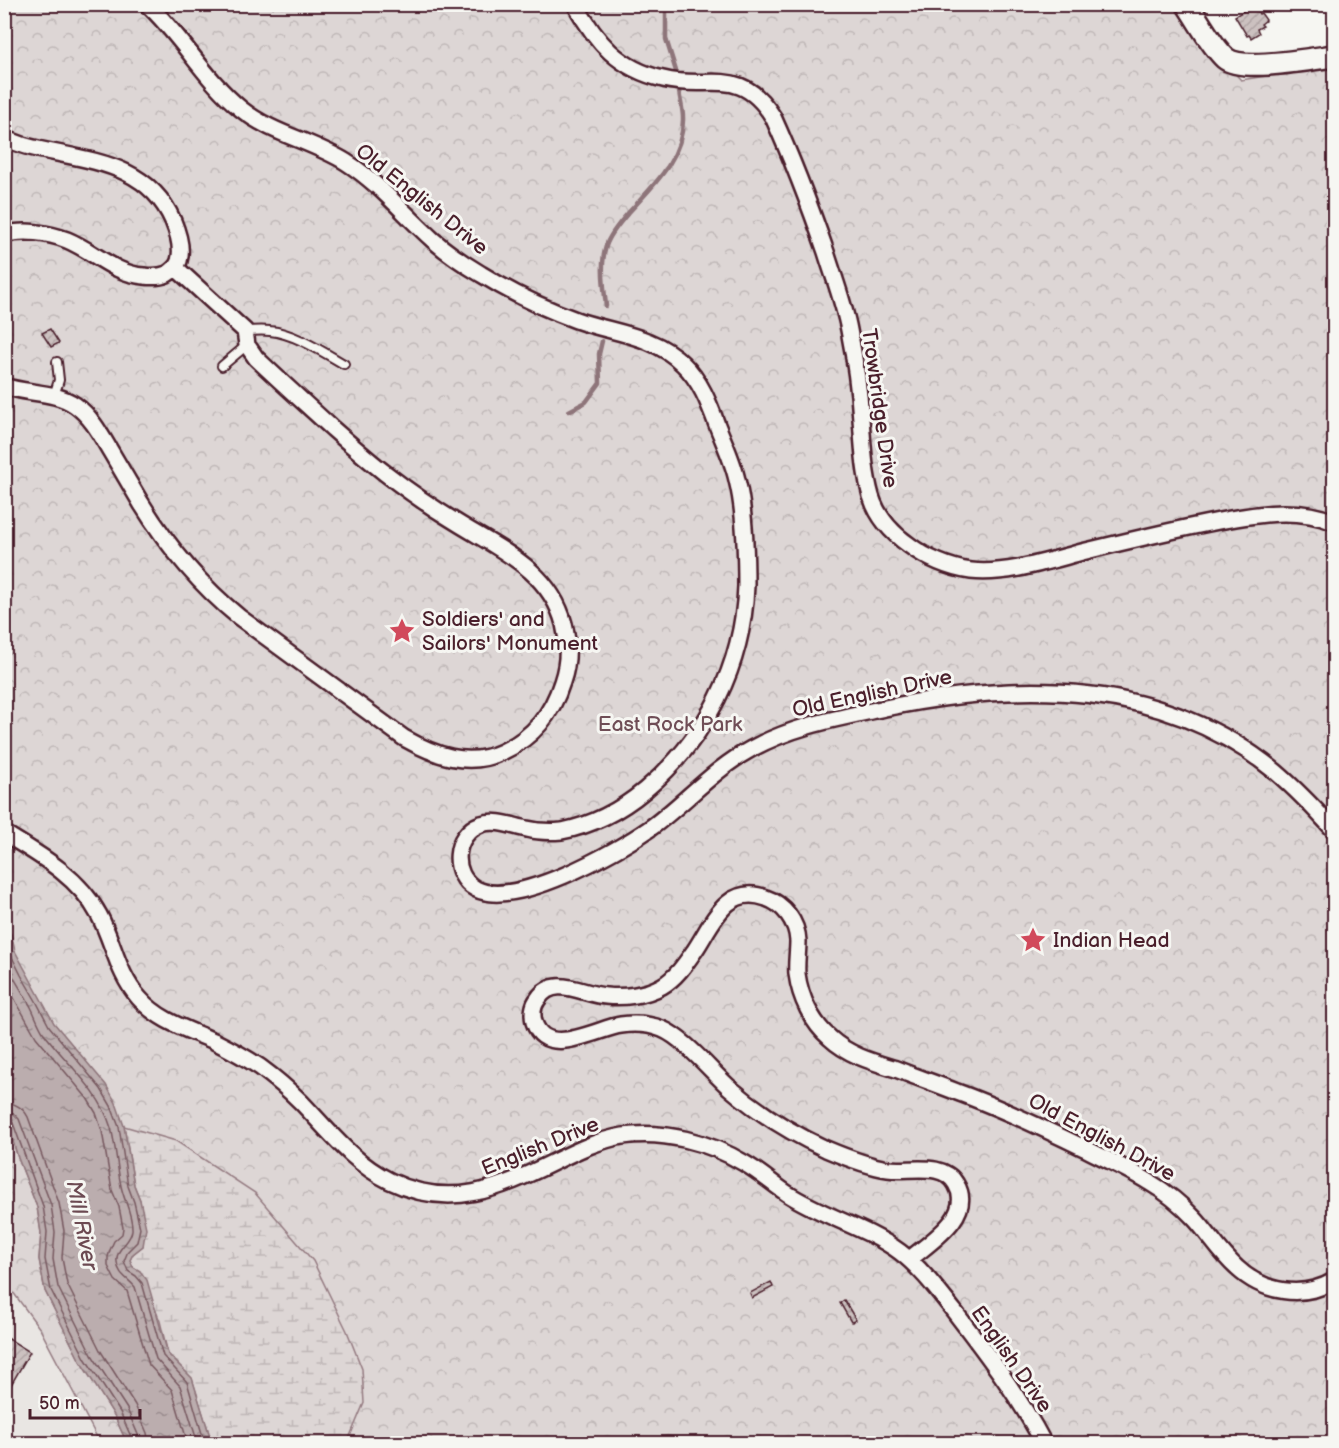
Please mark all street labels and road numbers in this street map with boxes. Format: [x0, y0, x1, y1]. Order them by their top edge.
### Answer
street label: Old English Drive [351, 138, 493, 260]
street label: Trowbridge Drive [856, 327, 903, 489]
street label: Old English Drive [790, 664, 954, 723]
street label: Old English Drive [1024, 1088, 1179, 1187]
street label: English Drive [478, 1112, 603, 1181]
street label: English Drive [966, 1301, 1058, 1417]

